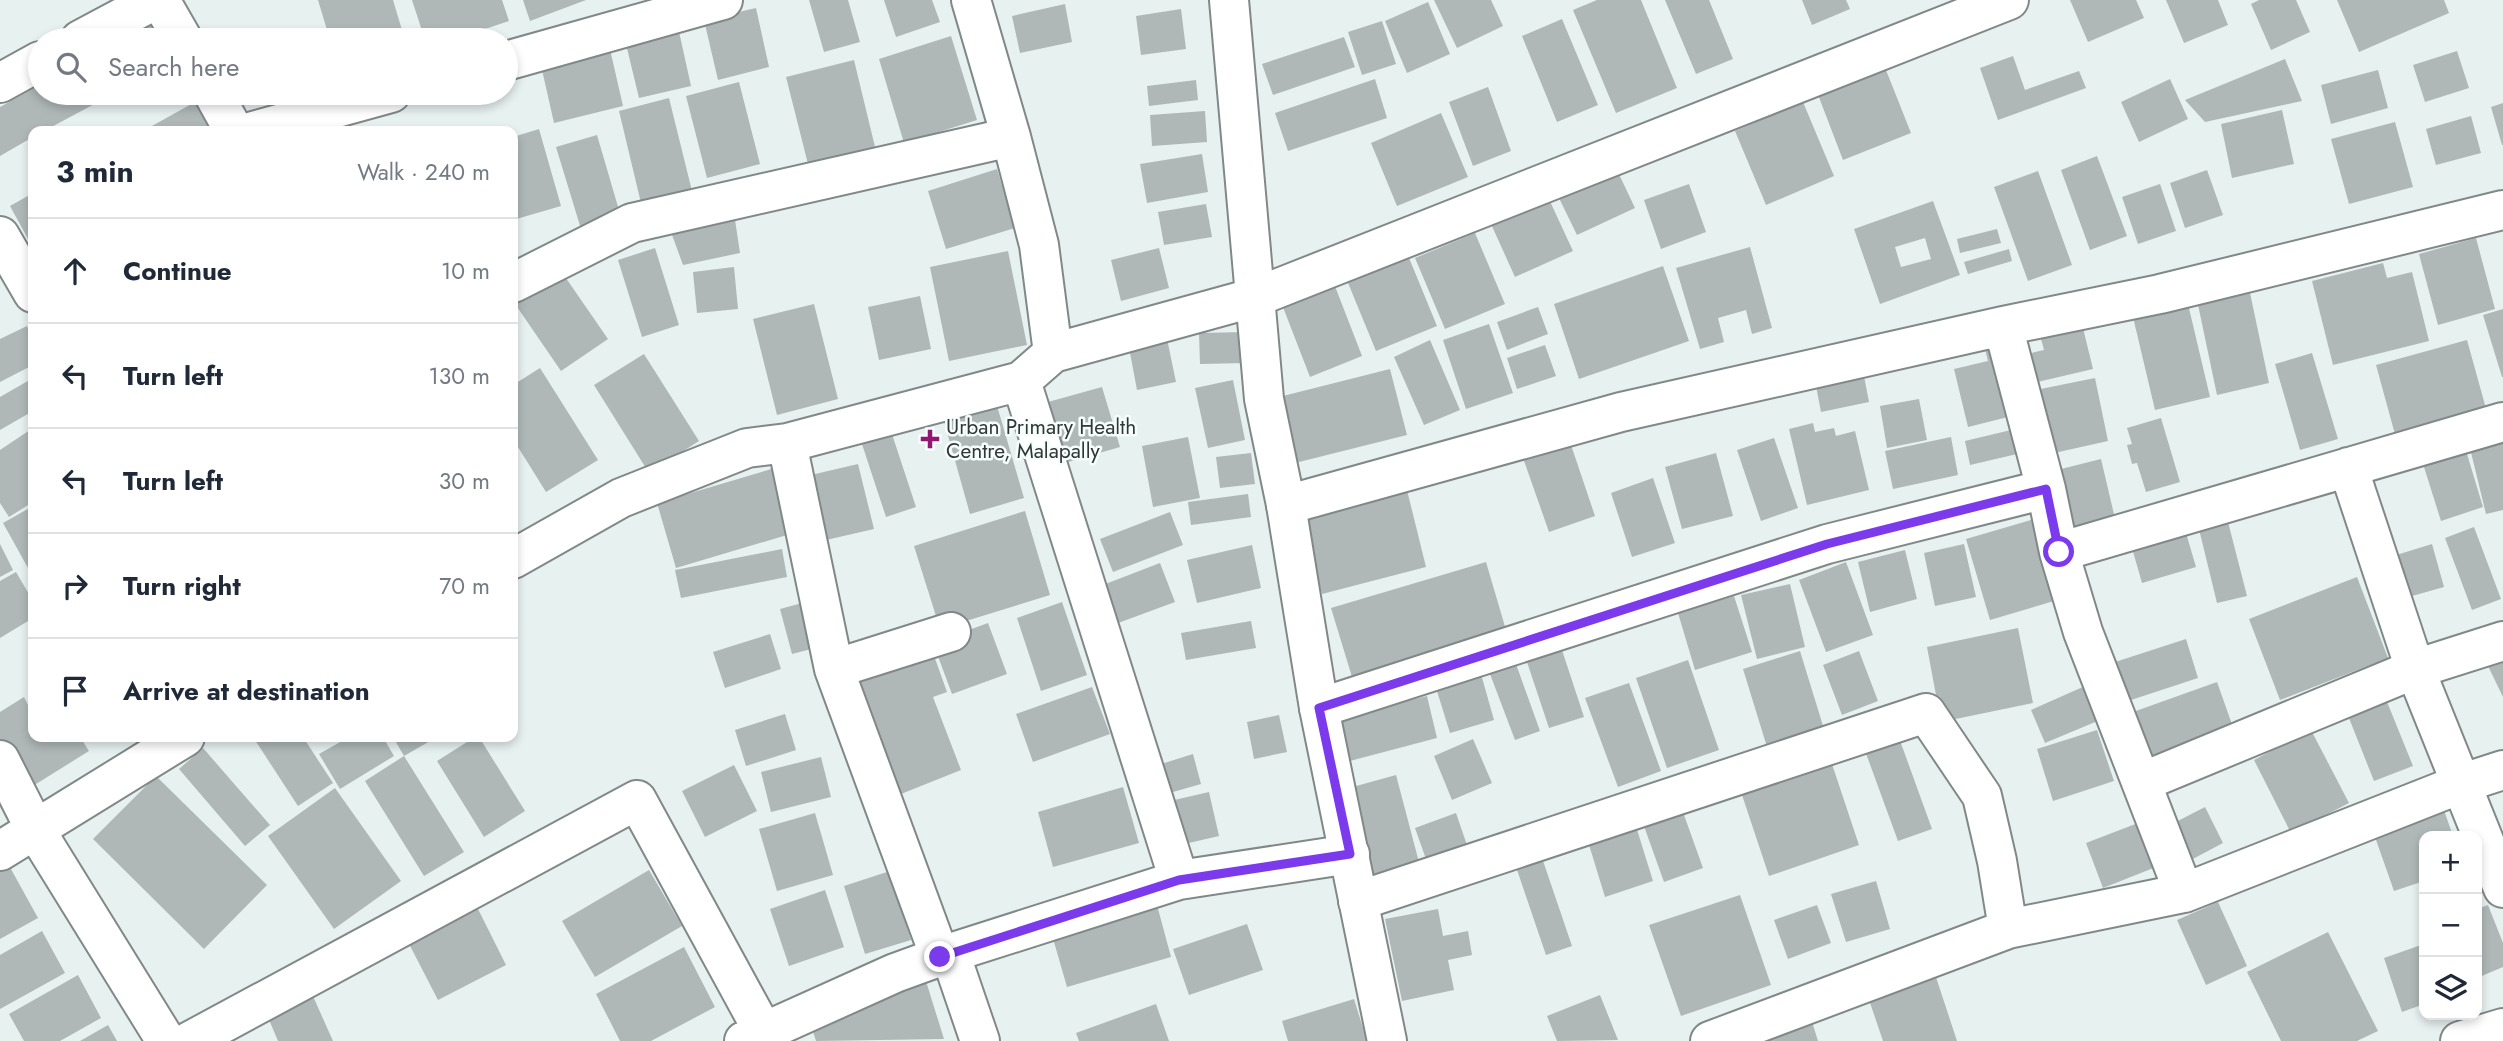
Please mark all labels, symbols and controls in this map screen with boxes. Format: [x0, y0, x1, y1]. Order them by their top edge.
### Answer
search box [28, 28, 518, 105]
icon: search [52, 48, 90, 86]
text: Search here [108, 48, 240, 86]
text: 3 min [56, 150, 134, 193]
text: Walk · 240 m [357, 155, 490, 189]
icon: ahead [56, 252, 94, 290]
text: Continue [123, 252, 232, 290]
text: 10 m [441, 254, 490, 288]
icon: left [56, 357, 94, 395]
text: Turn left [123, 357, 223, 395]
text: 130 m [428, 359, 490, 393]
place label: Urban Primary Health Centre, Malapally [946, 412, 1136, 466]
marker: Urban Primary Health Centre, Malapally [920, 429, 940, 449]
icon: left [56, 462, 94, 500]
text: Turn left [123, 462, 223, 500]
text: 30 m [439, 464, 490, 498]
route start [2043, 536, 2074, 567]
icon: right [56, 567, 94, 605]
text: Turn right [123, 567, 241, 605]
text: 70 m [439, 569, 490, 603]
icon: arrive [56, 672, 94, 710]
text: Arrive at destination [123, 672, 370, 710]
map controls [2419, 831, 2482, 1020]
button: + [2419, 831, 2482, 894]
button: − [2419, 894, 2482, 957]
route end [924, 941, 955, 972]
button: layers [2419, 957, 2482, 1020]

